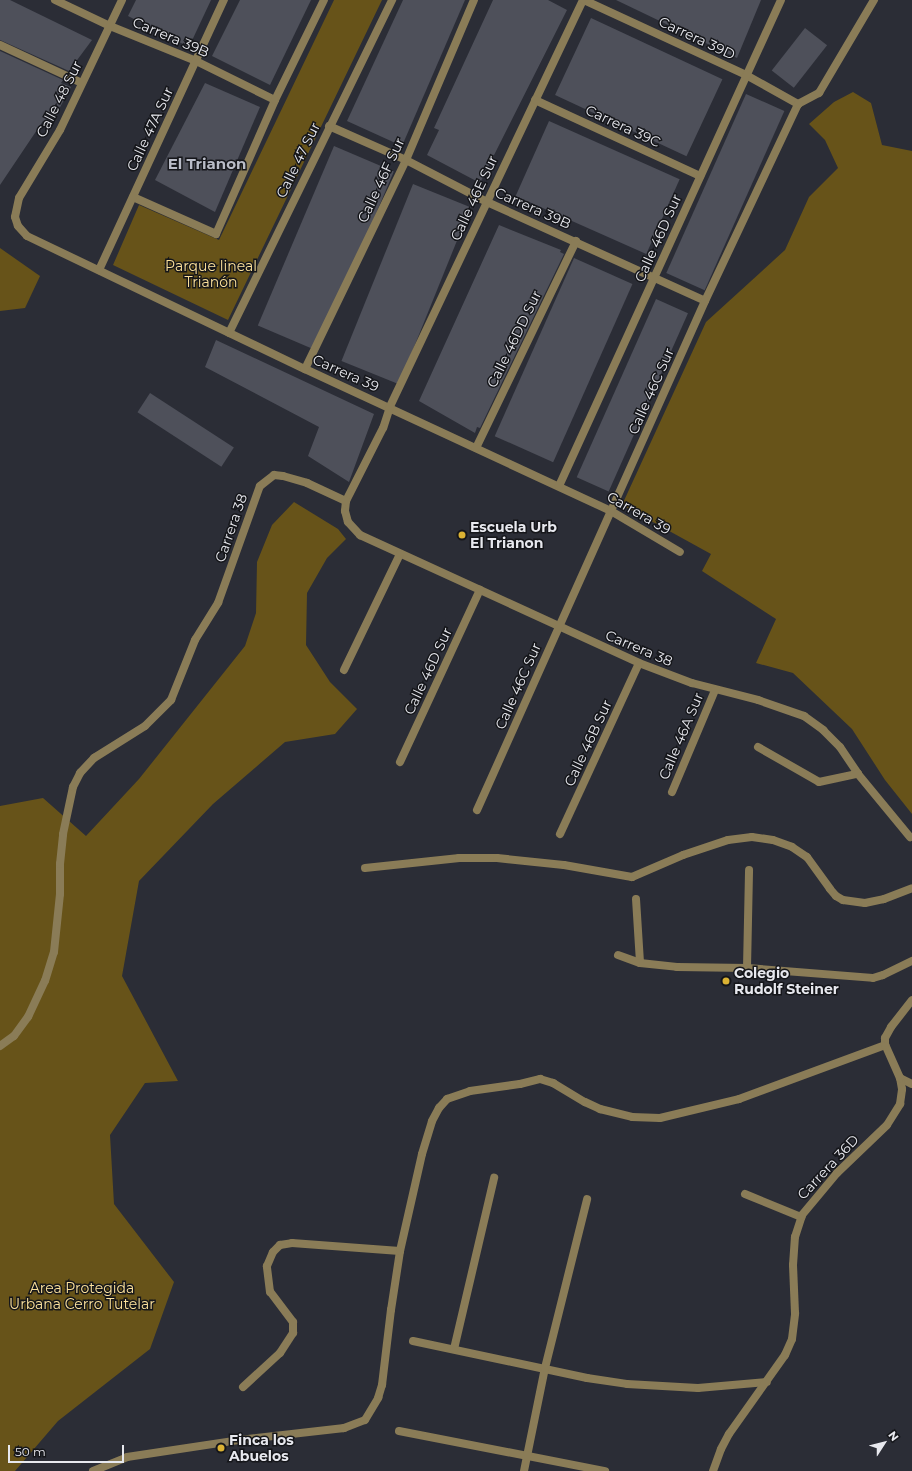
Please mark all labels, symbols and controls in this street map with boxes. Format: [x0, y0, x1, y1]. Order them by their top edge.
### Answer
street label: Carrera 39B [130, 13, 212, 61]
street label: Carrera 39D [656, 13, 738, 63]
street label: Calle 48 Sur [33, 58, 85, 140]
street label: Calle 47A Sur [123, 84, 177, 174]
street label: Carrera 39C [583, 101, 663, 151]
street label: Calle 47 Sur [273, 120, 323, 200]
street label: Calle 46F Sur [354, 135, 408, 225]
street label: Calle 46E Sur [447, 153, 501, 243]
district label: El Trianon [168, 155, 246, 173]
street label: Carrera 39B [492, 184, 574, 232]
street label: Calle 46D Sur [631, 191, 685, 285]
park label: Parque lineal Trianón [165, 258, 257, 290]
street label: Calle 46DD Sur [483, 288, 545, 390]
street label: Calle 46C Sur [624, 345, 678, 437]
street label: Carrera 39 [310, 351, 382, 395]
street label: Carrera 39 [604, 488, 674, 538]
street label: Carrera 38 [211, 492, 251, 564]
place label: Escuela Urb El Trianon [470, 519, 557, 552]
marker: Escuela Urb El Trianon [457, 530, 467, 540]
street label: Calle 46D Sur [400, 625, 456, 717]
street label: Carrera 38 [603, 626, 675, 670]
street label: Calle 46C Sur [491, 640, 545, 732]
street label: Calle 46A Sur [655, 690, 707, 782]
street label: Calle 46B Sur [561, 697, 615, 789]
place label: Colegio Rudolf Steiner [734, 965, 839, 998]
marker: Colegio Rudolf Steiner [721, 976, 731, 986]
street label: Carrera 36D [794, 1131, 862, 1203]
park label: Area Protegida Urbana Cerro Tutelar [9, 1280, 155, 1312]
north arrow [864, 1423, 904, 1463]
text: N [885, 1428, 902, 1444]
place label: Finca los Abuelos [229, 1432, 294, 1464]
scale bar [10, 1437, 126, 1463]
marker: Finca los Abuelos [216, 1443, 226, 1453]
text: 50 m [15, 1444, 46, 1459]

